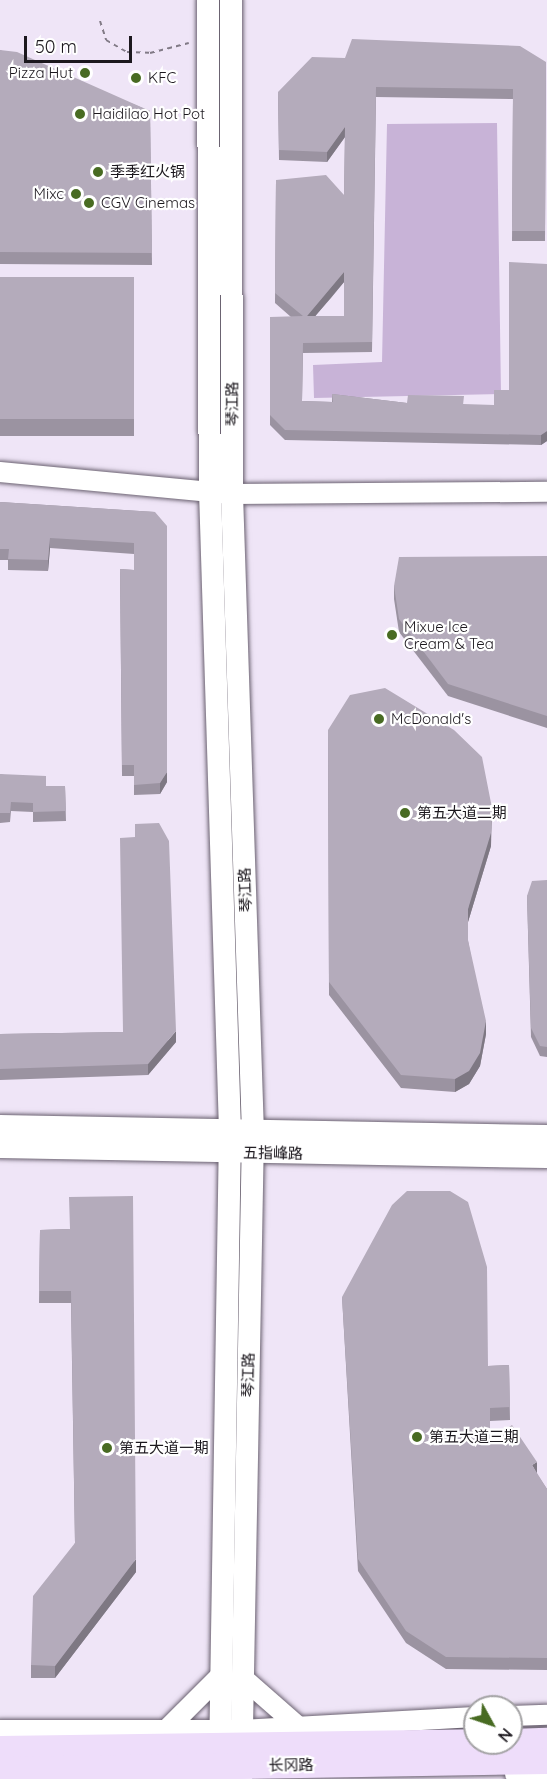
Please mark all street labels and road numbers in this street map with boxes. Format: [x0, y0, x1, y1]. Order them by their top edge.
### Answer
street label: 琴江路 [223, 382, 241, 426]
street label: 琴江路 [235, 867, 255, 913]
street label: 五指峰路 [243, 1143, 303, 1163]
street label: 琴江路 [239, 1352, 257, 1398]
street label: 长冈路 [268, 1756, 314, 1774]

